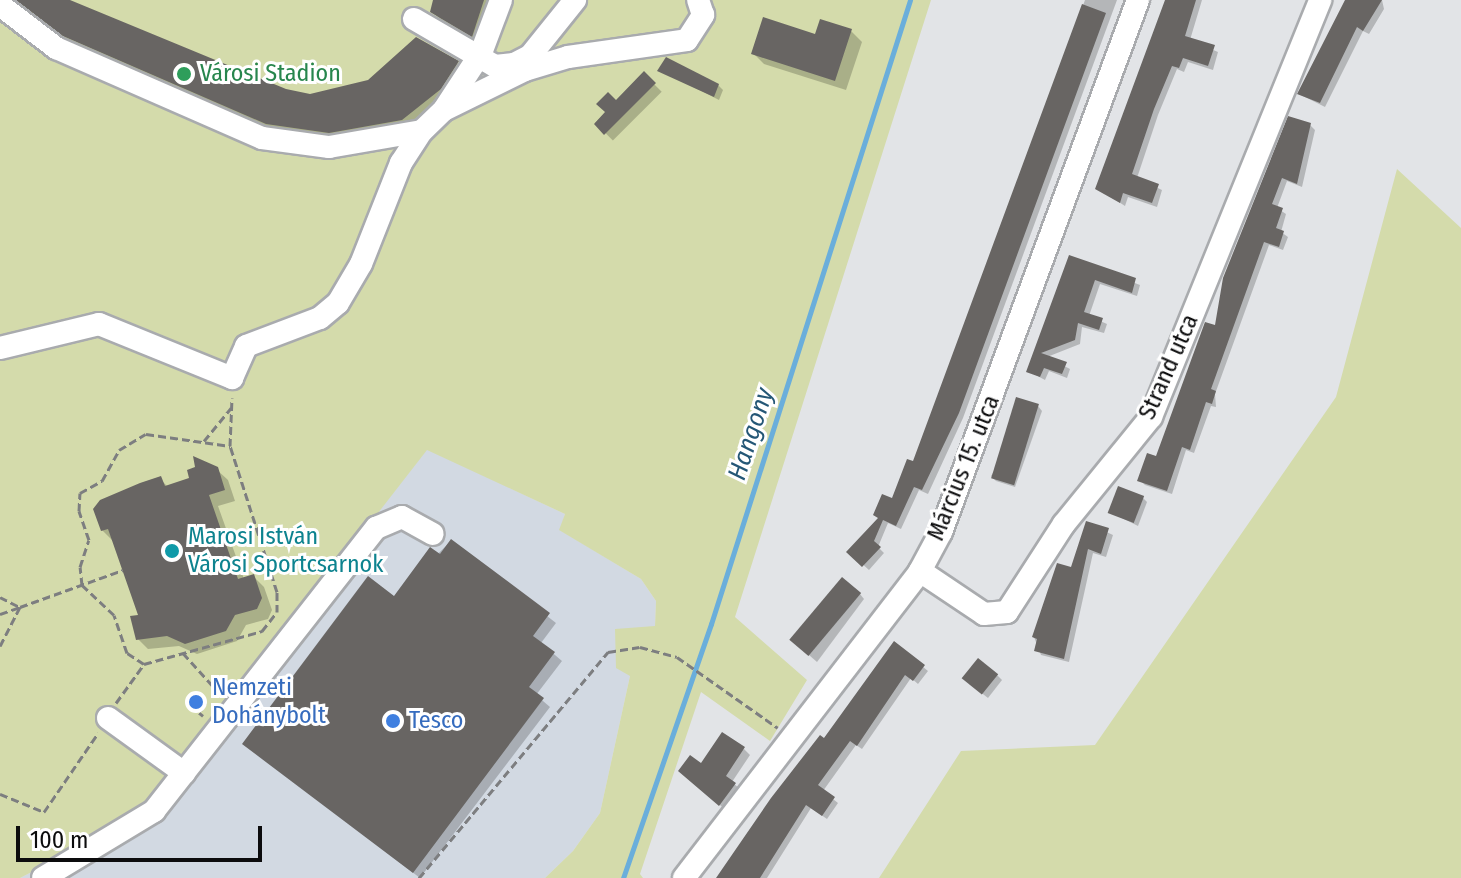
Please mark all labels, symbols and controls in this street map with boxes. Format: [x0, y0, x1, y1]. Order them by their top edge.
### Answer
place label: Városi Stadion [200, 60, 341, 88]
marker: Városi Stadion [175, 65, 193, 83]
street label: Strand utca [1133, 310, 1205, 424]
water label: Hangony [721, 384, 781, 484]
street label: Március 15. utca [922, 391, 1006, 545]
place label: Marosi István Városi Sportcsarnok [188, 523, 383, 579]
marker: Marosi István Városi Sportcsarnok [163, 542, 181, 560]
place label: Nemzeti Dohánybolt [212, 674, 326, 730]
marker: Nemzeti Dohánybolt [187, 693, 205, 711]
place label: Tesco [409, 707, 463, 735]
marker: Tesco [384, 712, 402, 730]
scale bar [20, 810, 266, 860]
text: 100 m [30, 826, 88, 854]

